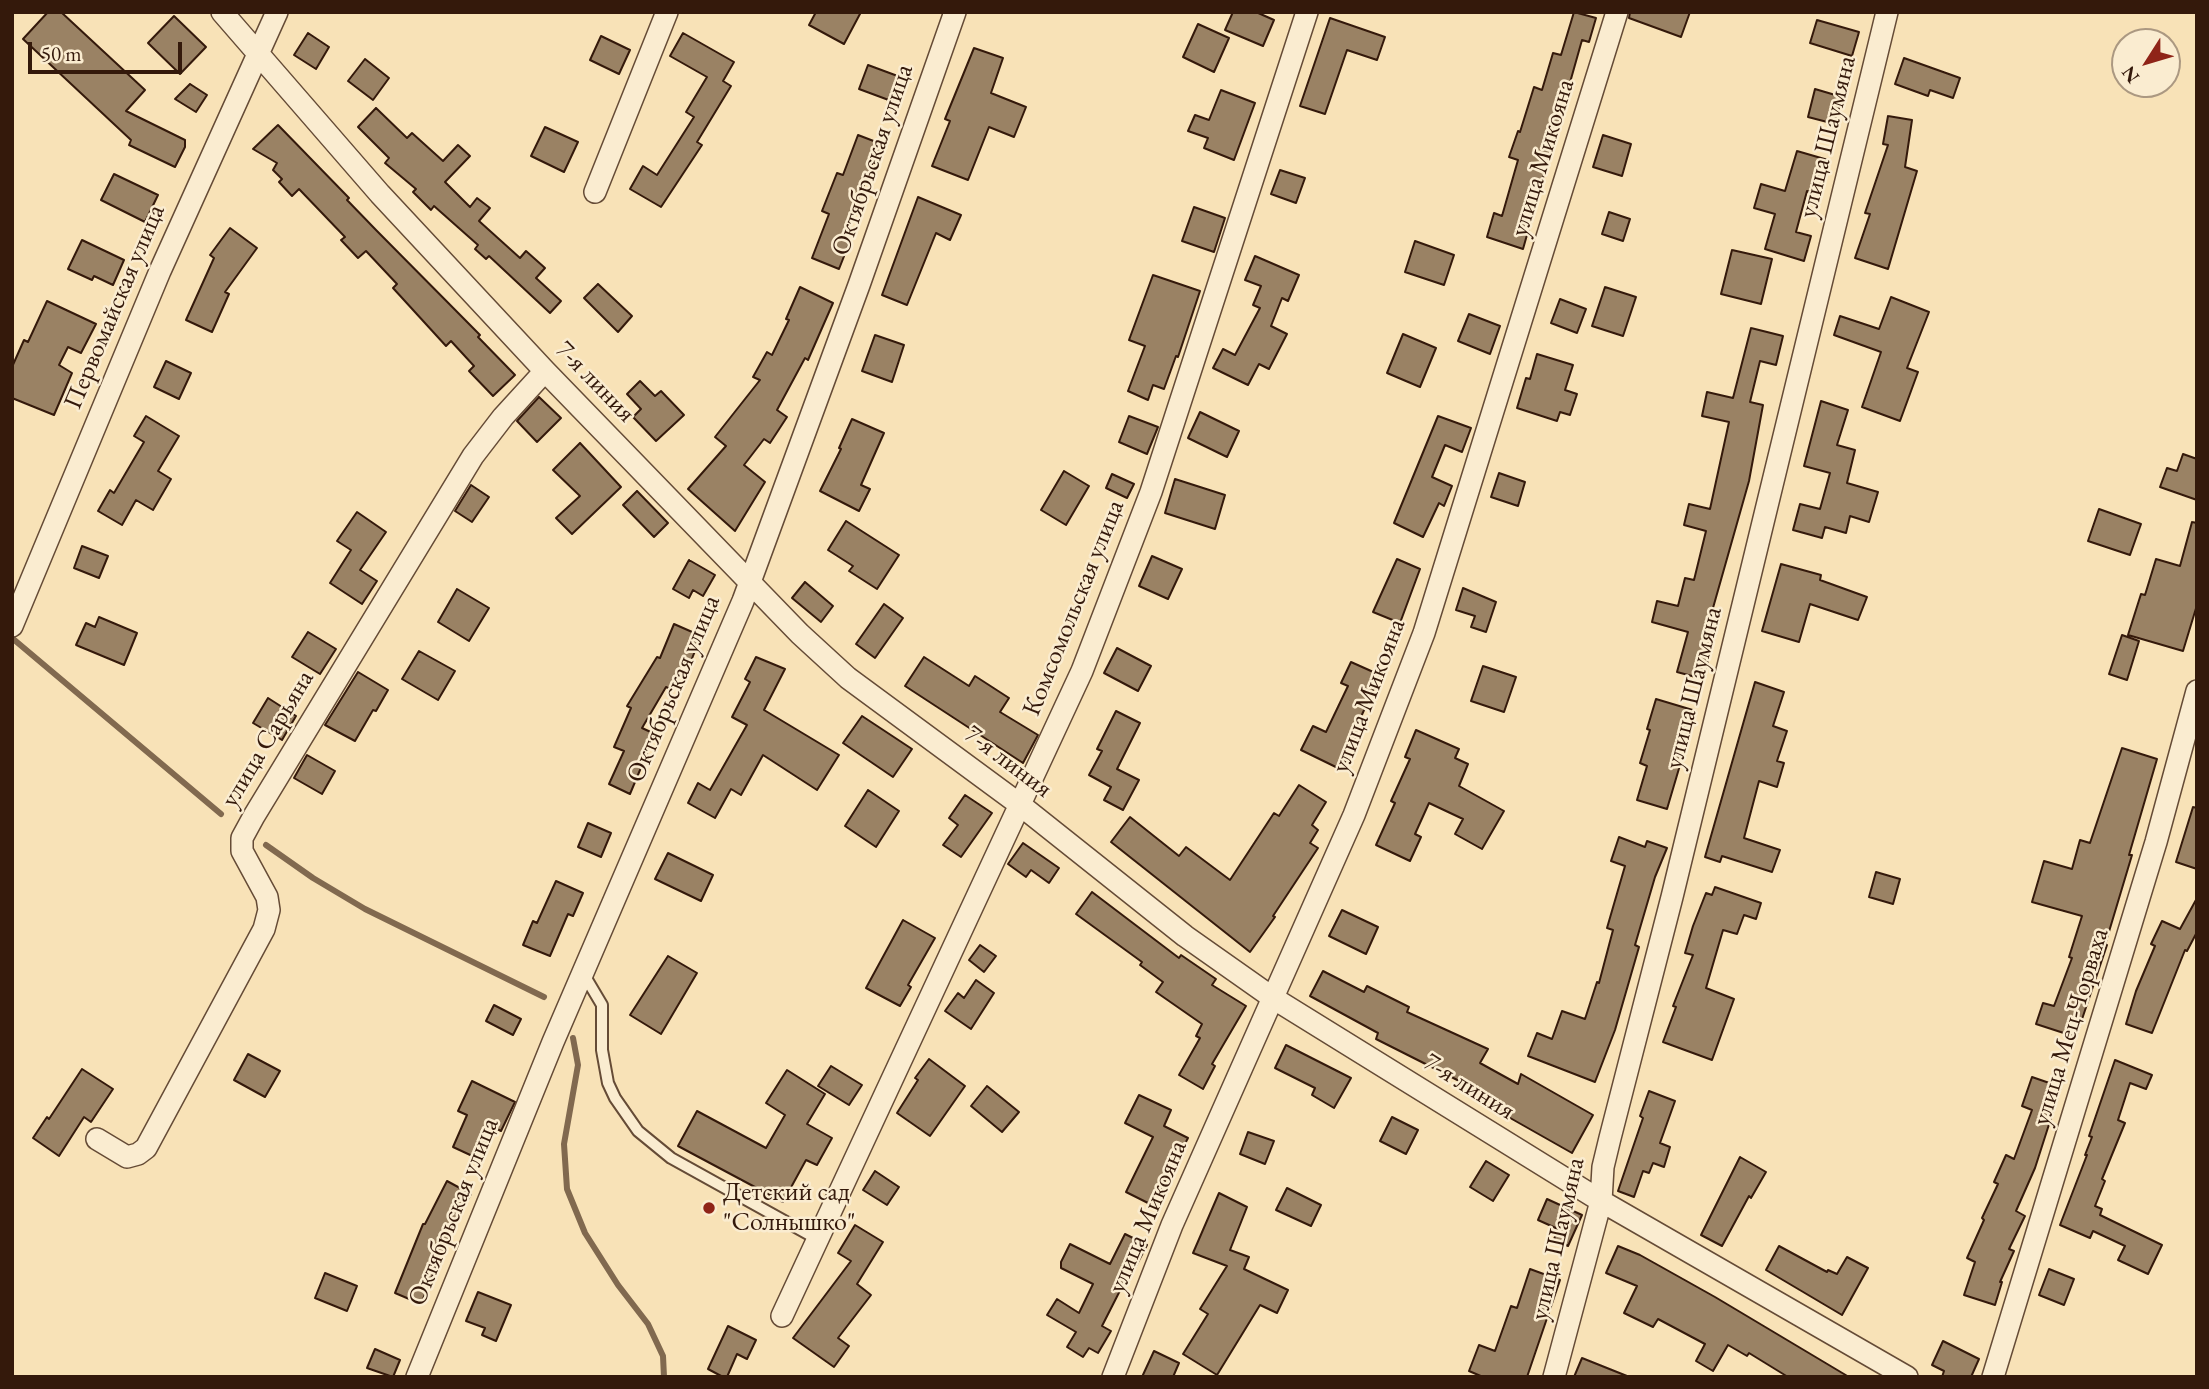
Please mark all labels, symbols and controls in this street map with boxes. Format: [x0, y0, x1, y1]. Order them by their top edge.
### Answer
scale bar [32, 28, 186, 72]
north arrow [2111, 28, 2181, 98]
text: 50 m [41, 40, 82, 67]
street label: улица Шаумяна [1793, 53, 1863, 221]
street label: Октябрьская улица [826, 60, 920, 260]
text: N [2116, 61, 2145, 88]
street label: улица Микояна [1504, 76, 1582, 240]
street label: Первомайская улица [58, 200, 172, 414]
street label: 7-я линия [549, 335, 641, 429]
street label: Комсомольская улица [1016, 496, 1132, 720]
street label: Октябрьская улица [621, 591, 727, 787]
street label: улица Шаумяна [1659, 604, 1729, 772]
street label: улица Микояна [1325, 614, 1413, 778]
street label: улица Сарьяна [215, 665, 321, 813]
street label: 7-я линия [958, 719, 1058, 805]
street label: улица Мец-Чорваха [2026, 925, 2116, 1129]
street label: 7-я линия [1418, 1047, 1520, 1127]
street label: Октябрьская улица [402, 1113, 506, 1311]
street label: улица Микояна [1102, 1136, 1194, 1298]
street label: улица Шаумяна [1524, 1155, 1592, 1323]
place label: Детский сад "Солнышко" [723, 1177, 856, 1238]
marker: Детский сад "Солнышко" [701, 1200, 717, 1216]

